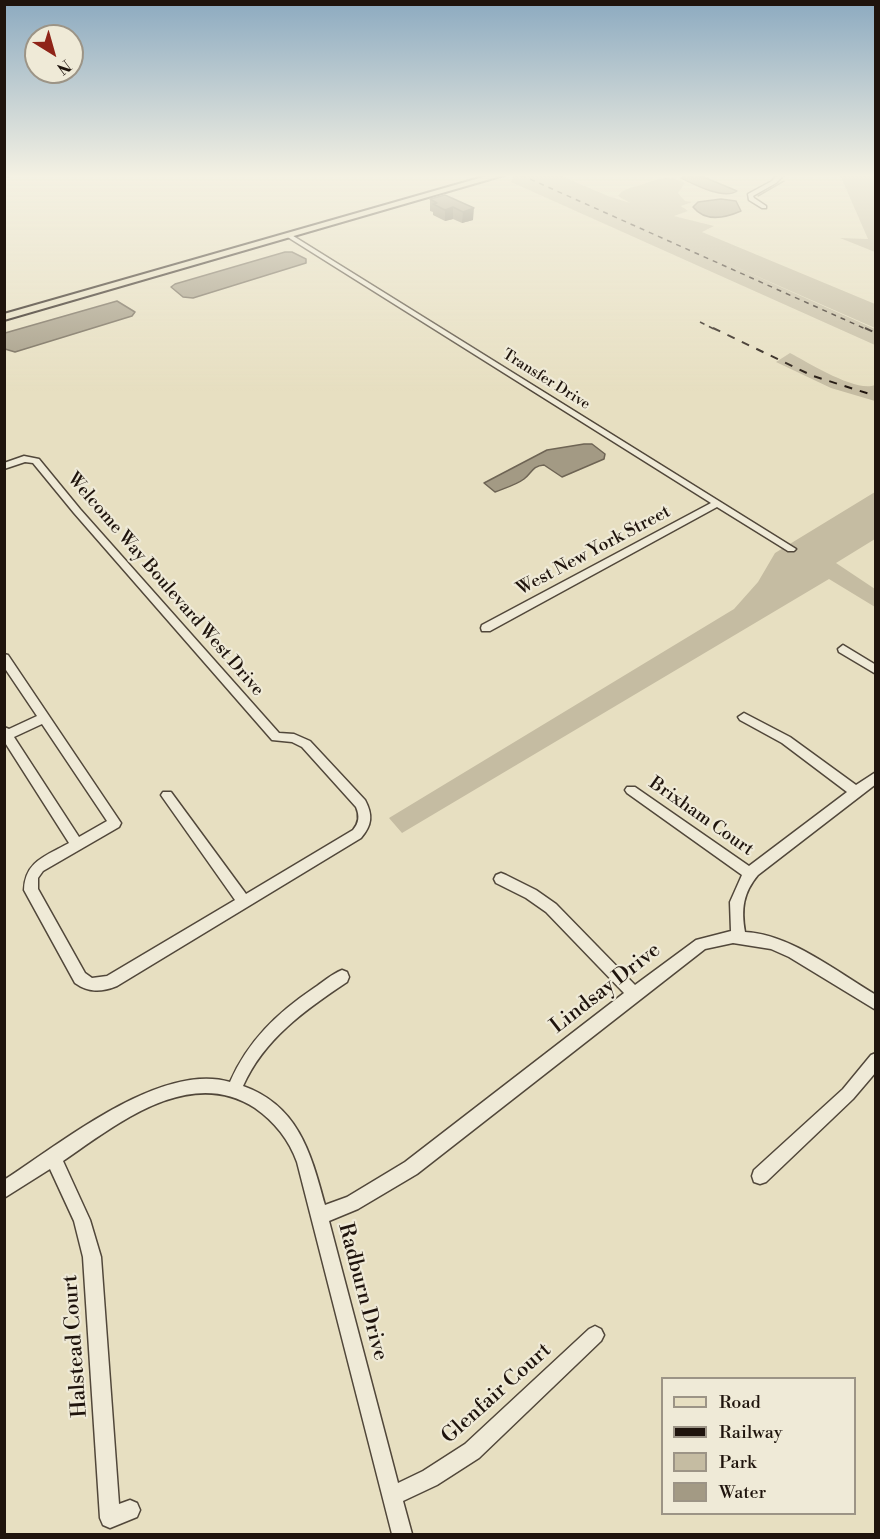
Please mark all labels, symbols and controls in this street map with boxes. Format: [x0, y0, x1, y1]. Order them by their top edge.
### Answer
north arrow [24, 24, 84, 84]
text: N [53, 55, 75, 79]
street label: Transfer Drive [499, 346, 593, 414]
street label: Welcome Way Boulevard West Drive [62, 469, 268, 701]
street label: West New York Street [514, 501, 674, 601]
street label: Brixham Court [645, 773, 757, 861]
street label: Lindsay Drive [546, 938, 666, 1040]
street label: Radburn Drive [332, 1221, 392, 1363]
street label: Halstead Court [58, 1274, 94, 1418]
street label: Glenfair Court [437, 1338, 557, 1450]
legend [661, 1377, 856, 1515]
text: Road [719, 1391, 761, 1414]
text: Railway [719, 1421, 782, 1444]
text: Park [719, 1451, 756, 1474]
text: Water [719, 1481, 766, 1504]

